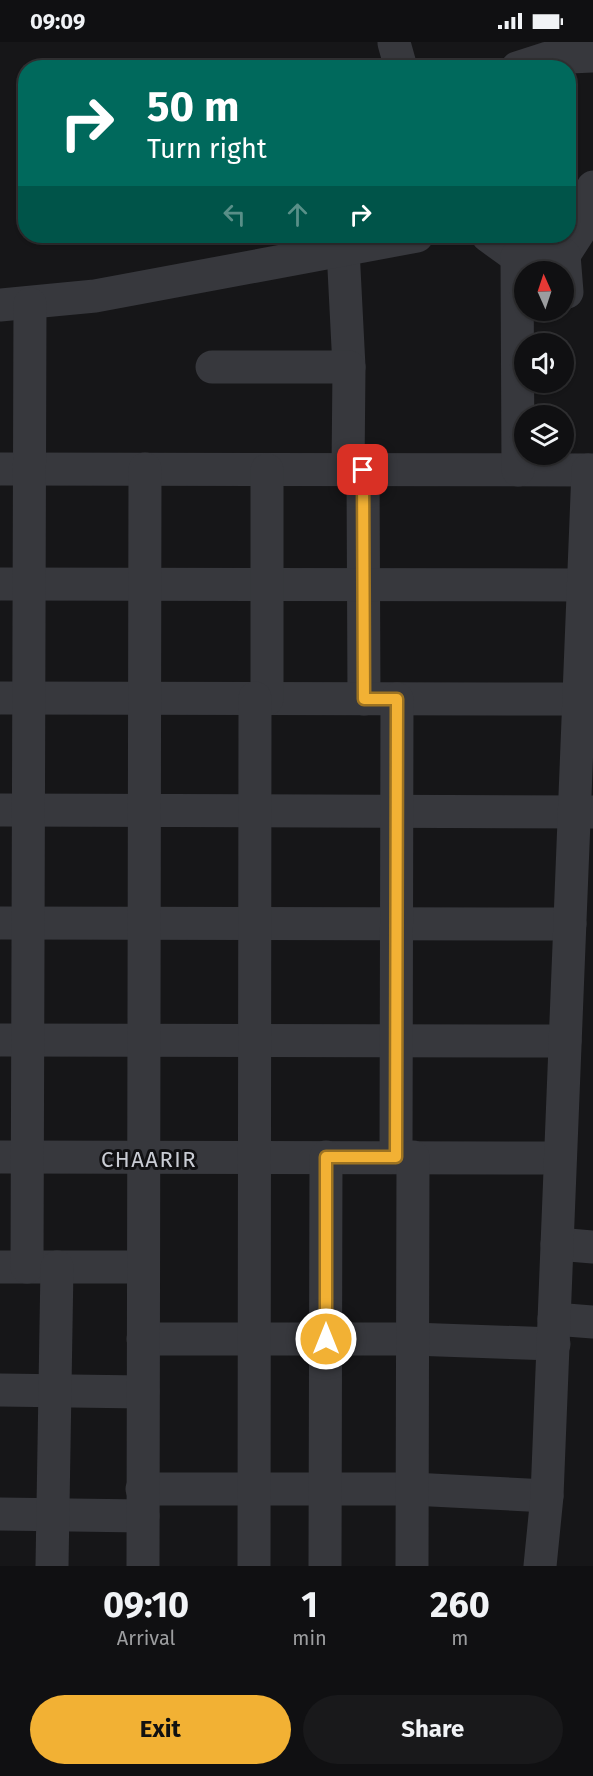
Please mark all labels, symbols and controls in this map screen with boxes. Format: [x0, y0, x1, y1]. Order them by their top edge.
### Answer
text: 09:09 [30, 8, 85, 35]
text: 50 m [147, 82, 240, 132]
icon: right [48, 84, 126, 162]
text: Turn right [147, 133, 267, 165]
icon: left [218, 198, 251, 231]
icon: ahead [281, 198, 314, 231]
icon: right [344, 198, 377, 231]
north arrow [514, 261, 574, 321]
map controls [514, 261, 574, 465]
button: sound [514, 333, 574, 393]
button: layers [514, 405, 574, 465]
pin [337, 444, 388, 495]
icon: arrive [346, 453, 379, 486]
district label: CHAARIR [101, 1146, 197, 1173]
position arrow [294, 1307, 358, 1371]
text: 09:10 [103, 1583, 189, 1627]
text: 1 [301, 1583, 318, 1627]
text: 260 [430, 1583, 490, 1627]
text: Arrival [117, 1626, 175, 1650]
text: min [292, 1626, 327, 1650]
text: m [451, 1626, 468, 1650]
button: Exit [30, 1695, 291, 1764]
button: Share [303, 1695, 563, 1764]

